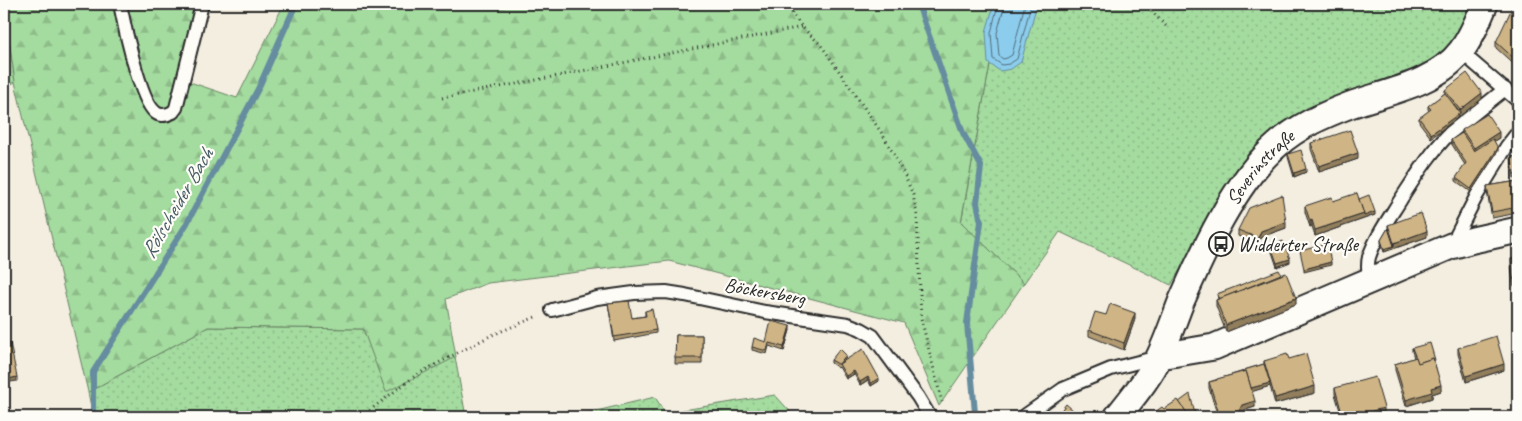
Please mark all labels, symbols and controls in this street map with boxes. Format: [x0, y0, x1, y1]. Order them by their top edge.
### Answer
street label: Severinstraße [1220, 123, 1300, 210]
water label: Rölscheider Bach [135, 142, 220, 263]
bus stop icon: Widderter Straße [1208, 231, 1234, 257]
place label: Widderter Straße [1238, 232, 1359, 257]
street label: Böckersberg [722, 272, 808, 311]

